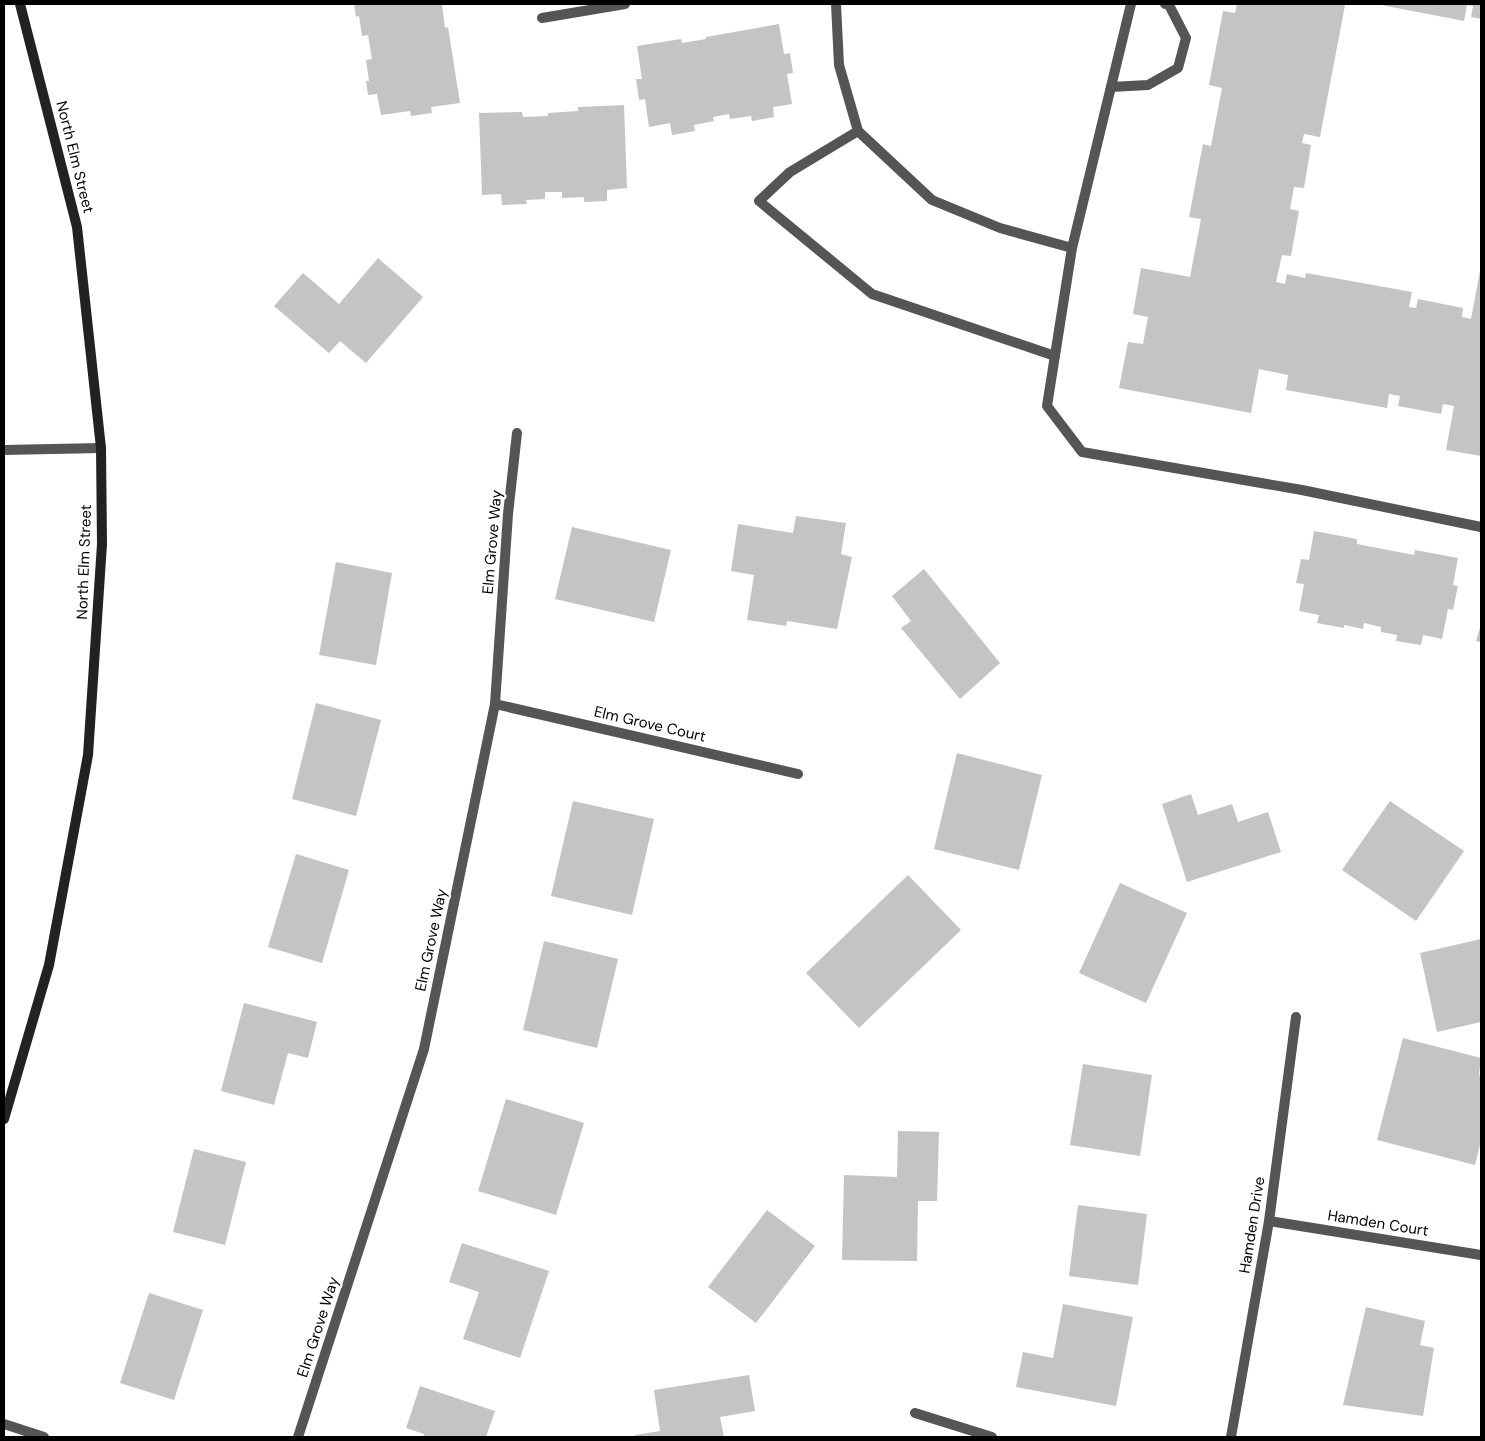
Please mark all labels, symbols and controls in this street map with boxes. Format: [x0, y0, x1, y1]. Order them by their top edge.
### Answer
street label: North Elm Street [51, 99, 99, 215]
street label: Elm Grove Way [477, 488, 507, 595]
street label: North Elm Street [72, 504, 96, 620]
street label: Elm Grove Court [592, 701, 708, 747]
street label: Elm Grove Way [410, 886, 452, 993]
street label: Hamden Drive [1234, 1175, 1270, 1275]
street label: Hamden Court [1326, 1205, 1430, 1241]
street label: Elm Grove Way [292, 1274, 344, 1380]

